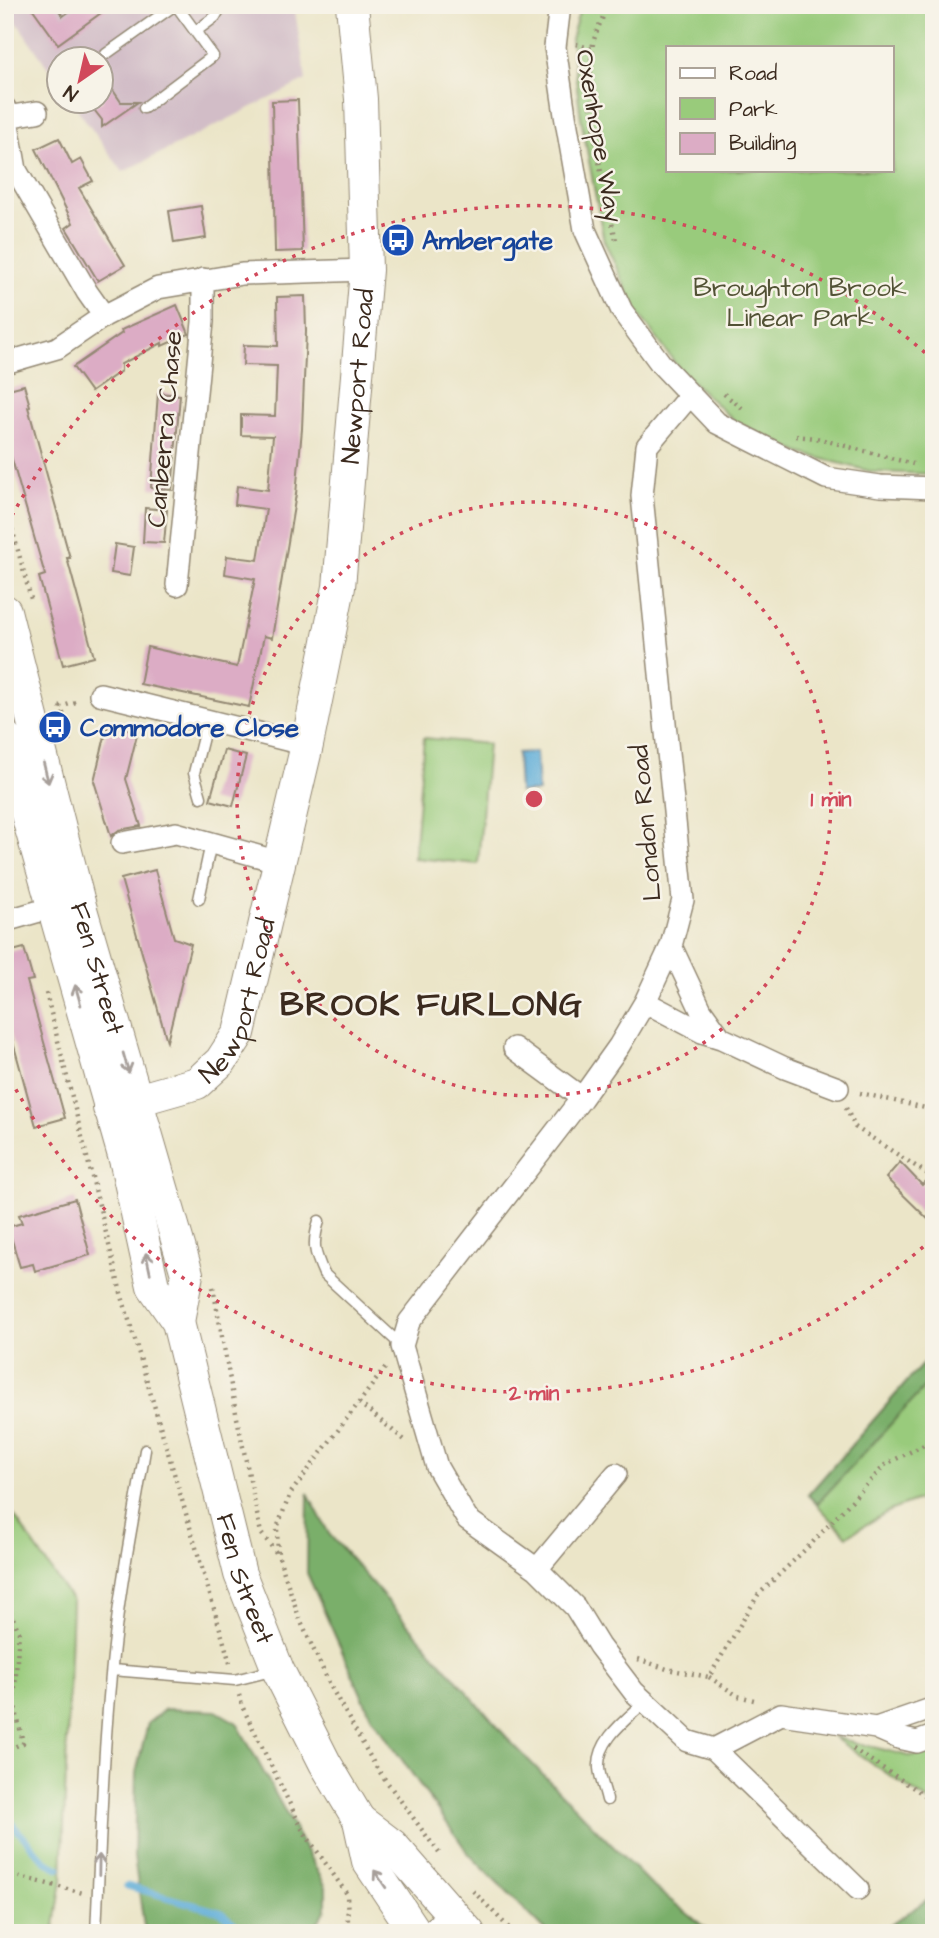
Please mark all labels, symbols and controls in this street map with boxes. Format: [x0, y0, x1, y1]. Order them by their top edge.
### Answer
north arrow [46, 46, 116, 116]
legend [666, 46, 894, 172]
street label: Oxenhope Way [564, 47, 632, 226]
text: Road [729, 59, 777, 88]
text: N [59, 78, 84, 107]
text: Park [729, 95, 778, 124]
text: Building [729, 129, 797, 160]
bus stop icon: Ambergate [379, 221, 417, 259]
place label: Ambergate [422, 223, 553, 262]
park label: Broughton Brook Linear Park [693, 270, 907, 336]
street label: Newport Road [333, 287, 383, 465]
street label: Canberra Chase [138, 329, 192, 529]
bus stop icon: Commodore Close [36, 708, 74, 746]
place label: Commodore Close [80, 710, 299, 746]
street label: London Road [621, 743, 671, 903]
one-way arrow [40, 761, 53, 784]
text: 1 min [810, 785, 852, 814]
centre of rings [522, 787, 546, 811]
street label: Fen Street [61, 898, 133, 1039]
street label: Newport Road [191, 915, 284, 1092]
district label: BROOK FURLONG [280, 982, 584, 1028]
one-way arrow [71, 984, 84, 1007]
one-way arrow [120, 1052, 133, 1074]
one-way arrow [140, 1252, 153, 1274]
text: 2 min [508, 1379, 560, 1408]
street label: Fen Street [207, 1510, 283, 1650]
one-way arrow [92, 1853, 105, 1876]
one-way arrow [373, 1870, 387, 1890]

